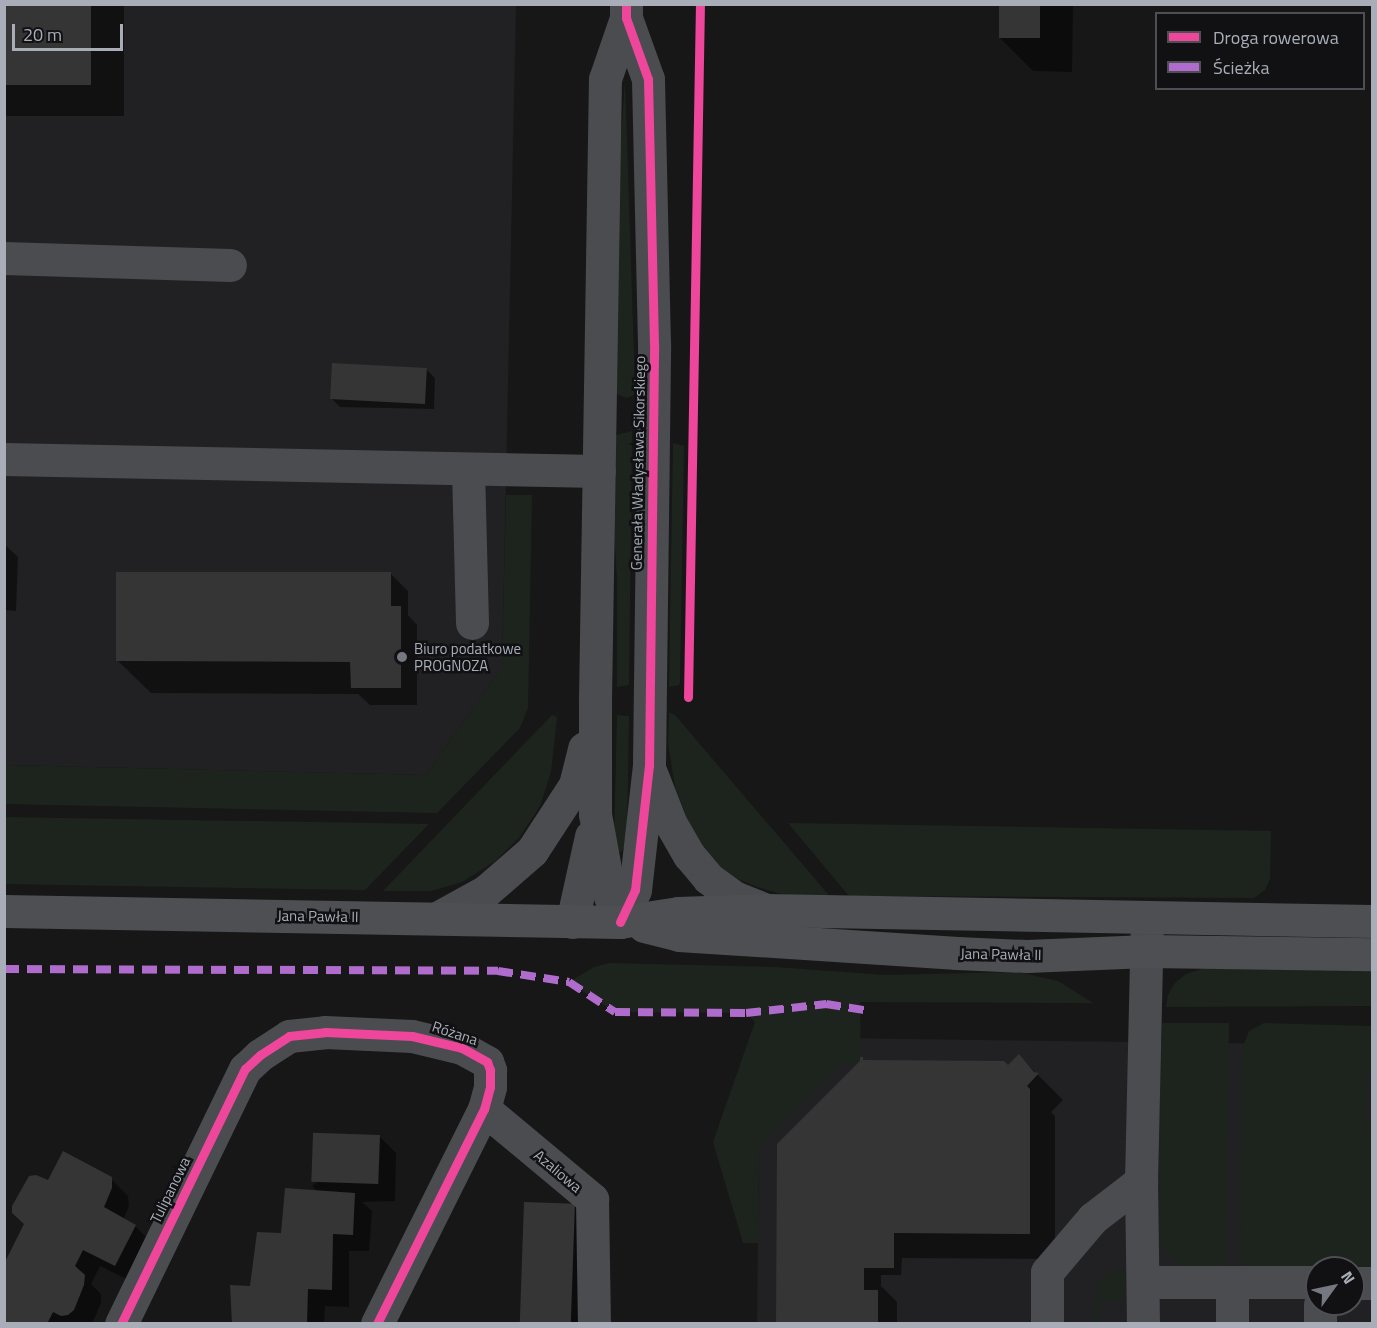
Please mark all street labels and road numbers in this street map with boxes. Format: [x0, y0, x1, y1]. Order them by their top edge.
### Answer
street label: Generała Władysława Sikorskiego [627, 356, 649, 570]
street label: Jana Pawła II [277, 906, 359, 926]
street label: Jana Pawła II [960, 944, 1042, 964]
street label: Różana [430, 1017, 480, 1049]
street label: Azaliowa [530, 1146, 586, 1196]
street label: Tulipanowa [146, 1154, 194, 1226]

